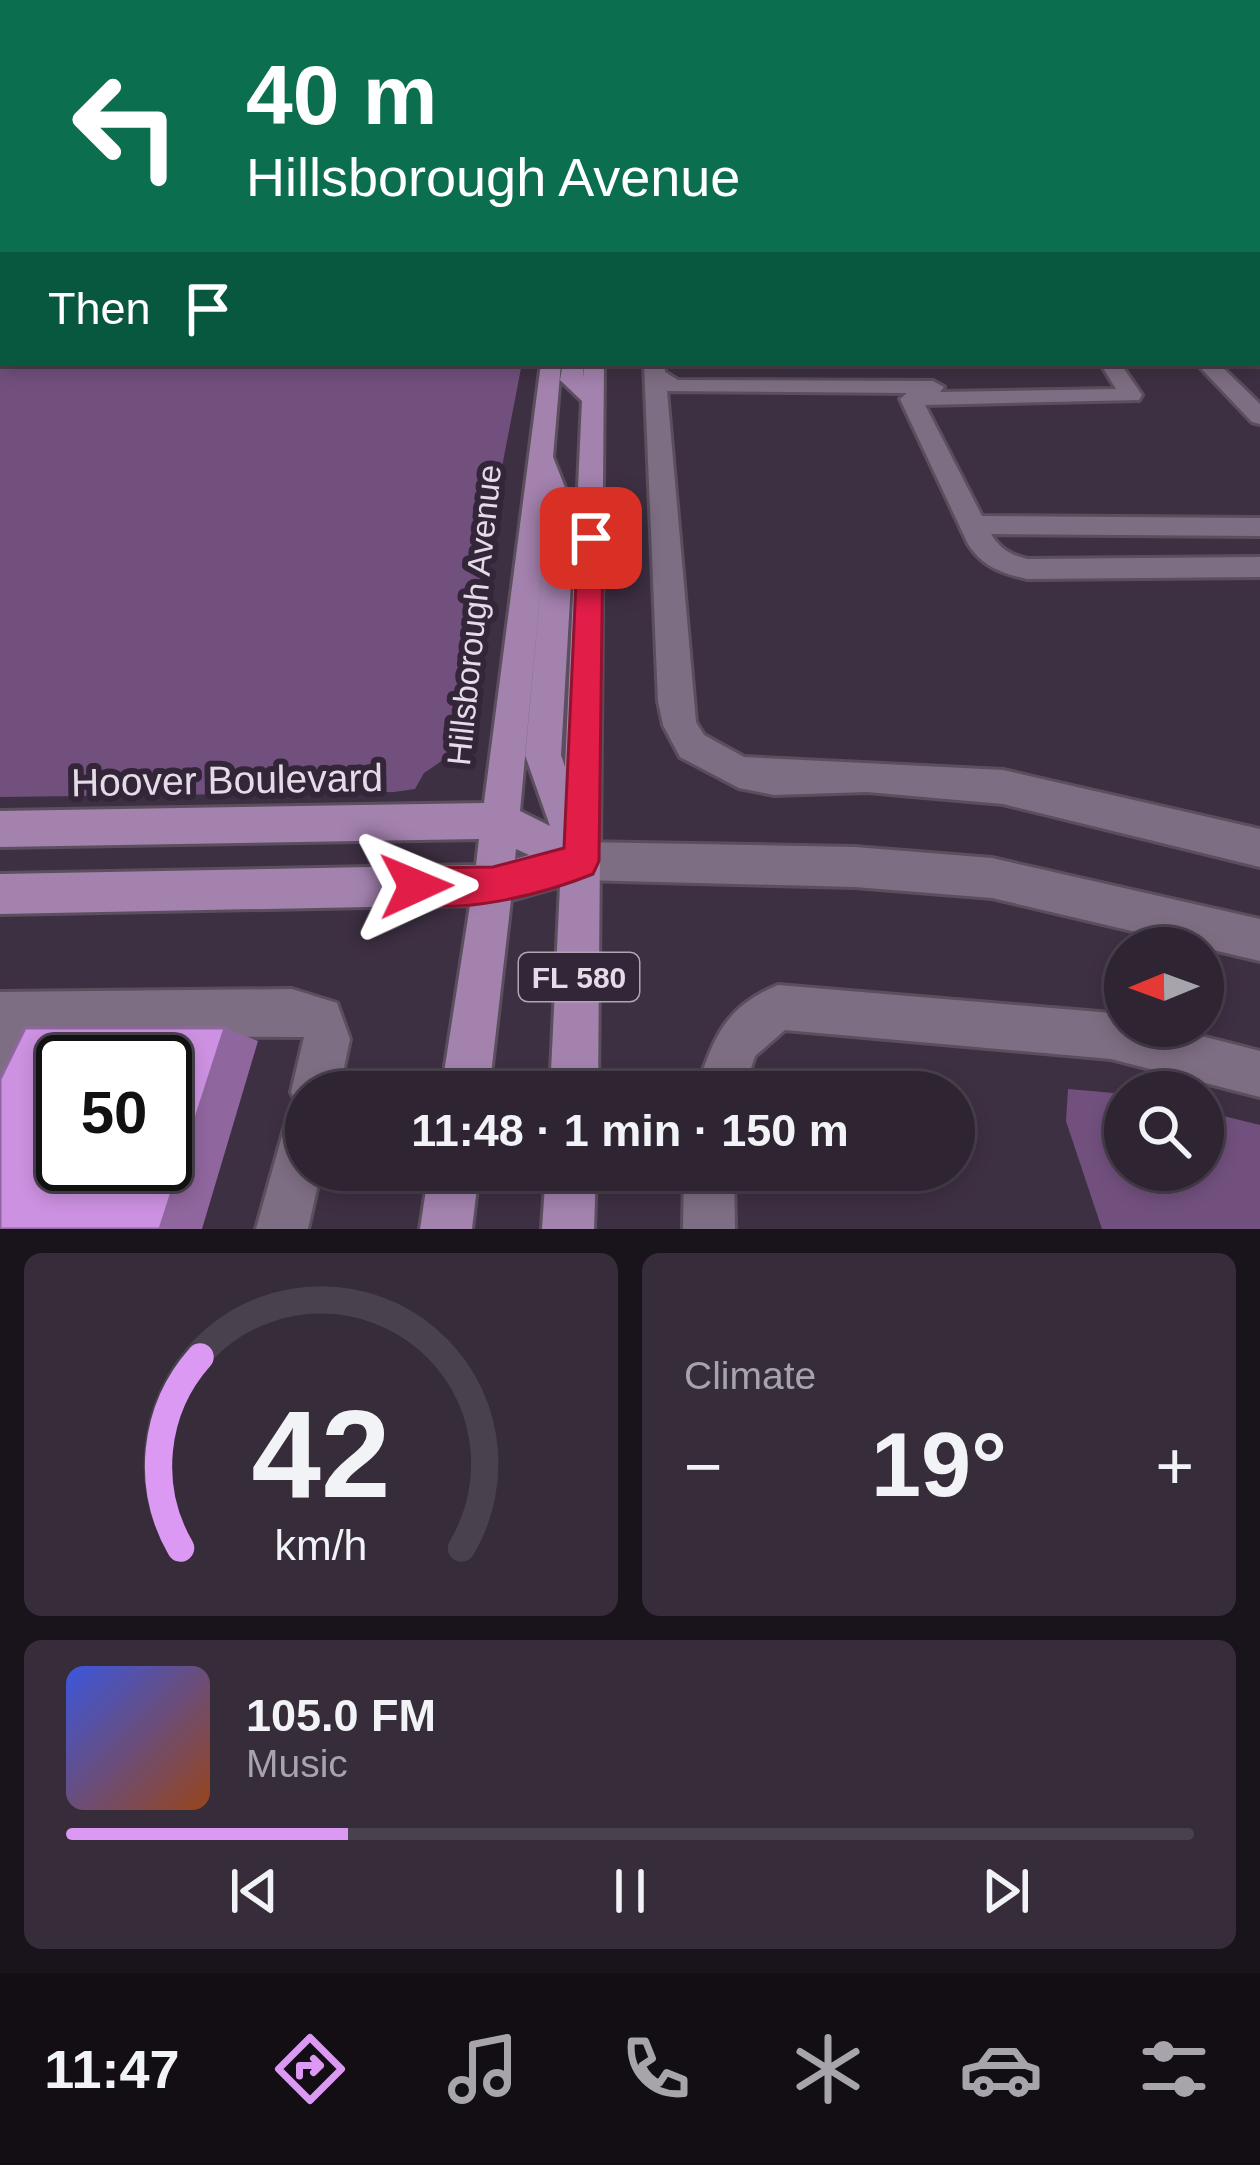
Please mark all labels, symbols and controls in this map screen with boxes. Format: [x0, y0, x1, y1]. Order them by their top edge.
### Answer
icon: left [48, 48, 204, 204]
text: 40 m [246, 48, 437, 142]
text: Hillsborough Avenue [246, 147, 740, 207]
icon: arrive [175, 276, 241, 342]
text: Then [48, 283, 151, 334]
street label: Hillsborough Avenue [440, 463, 508, 767]
pin [540, 487, 642, 589]
icon: arrive [558, 505, 624, 571]
street label: Hoover Boulevard [71, 756, 383, 804]
position arrow [353, 823, 479, 949]
north arrow [1104, 927, 1224, 1047]
map controls [1104, 927, 1224, 1191]
road number: FL 580 [519, 953, 639, 1001]
speed limit sign: 50 [36, 1035, 192, 1191]
button: search [1104, 1071, 1224, 1191]
text: 11:48 · 1 min · 150 m [411, 1105, 849, 1156]
text: Climate [684, 1354, 816, 1397]
text: 42 [252, 1384, 390, 1523]
text: 19° [871, 1415, 1007, 1515]
text: − [684, 1429, 723, 1503]
text: + [1155, 1429, 1194, 1503]
text: km/h [275, 1520, 367, 1568]
text: 105.0 FM [246, 1690, 436, 1741]
text: Music [246, 1742, 348, 1785]
icon: previous [221, 1858, 287, 1924]
icon: pause [597, 1858, 663, 1924]
icon: next [973, 1858, 1039, 1924]
icon: directions [268, 2027, 352, 2111]
icon: music [441, 2027, 525, 2111]
icon: phone [614, 2027, 698, 2111]
icon: climate [786, 2027, 870, 2111]
icon: car [959, 2027, 1043, 2111]
icon: filters [1132, 2027, 1216, 2111]
text: 11:47 [44, 2039, 179, 2099]

